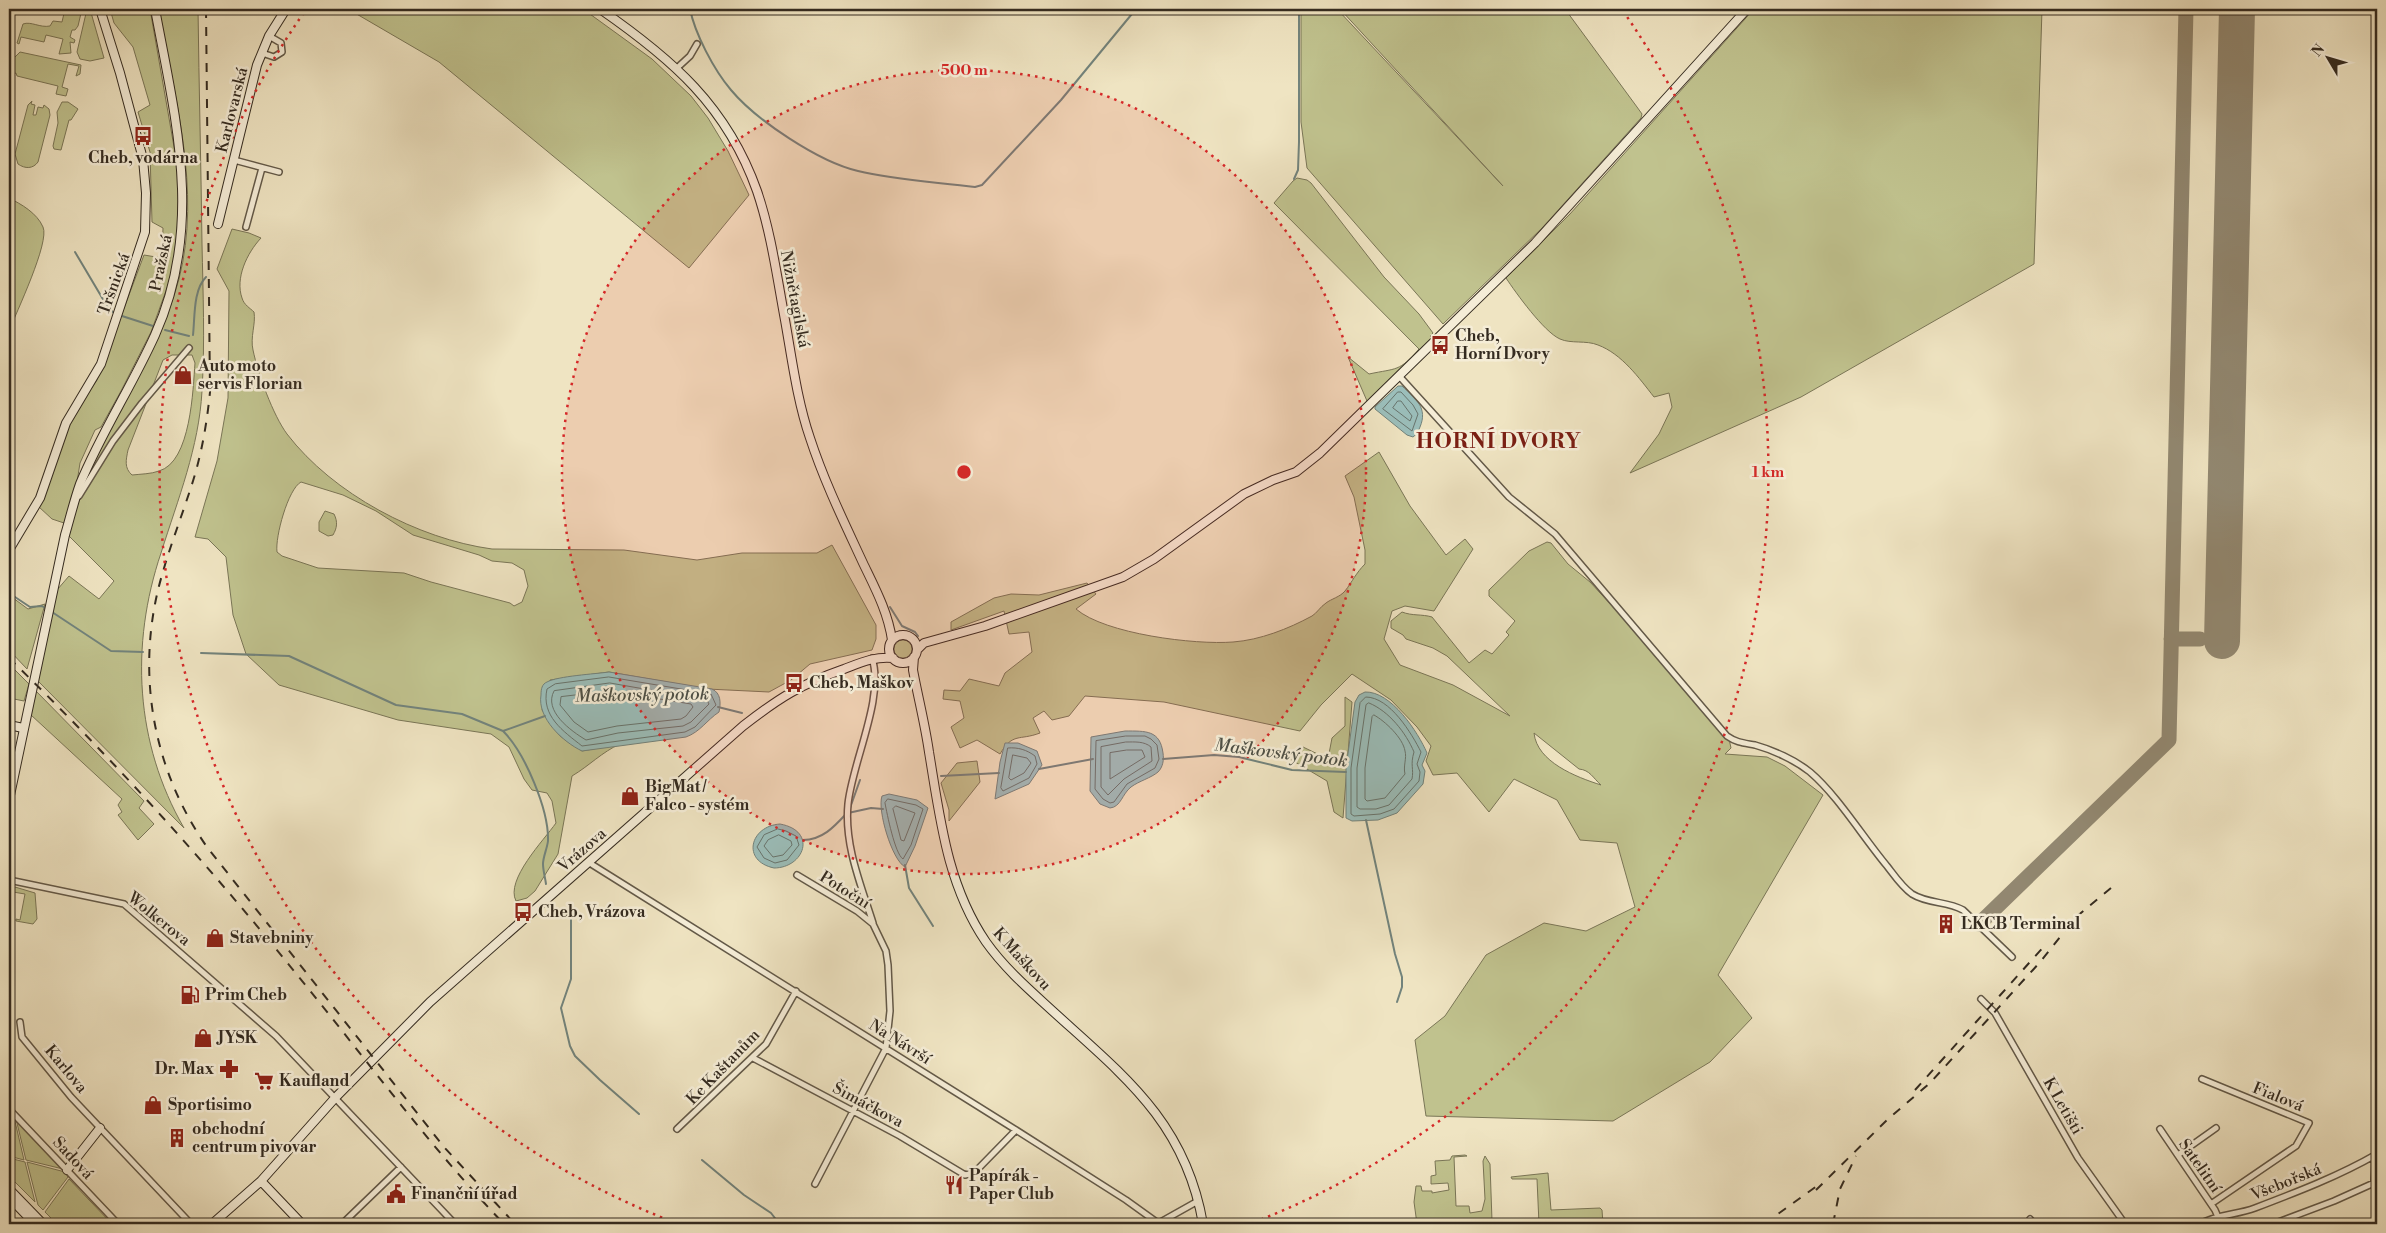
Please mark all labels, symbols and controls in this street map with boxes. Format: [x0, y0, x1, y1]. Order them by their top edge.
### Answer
north arrow [2304, 32, 2354, 82]
text: N [2308, 41, 2329, 61]
text: 500 m [940, 61, 988, 80]
street label: Karlovarská [212, 64, 252, 155]
bus stop icon: Cheb, vodárna [132, 125, 154, 147]
place label: Cheb, vodárna [88, 148, 198, 168]
street label: Pražská [145, 232, 177, 293]
street label: Tršnická [94, 249, 135, 318]
street label: Nižnětagilská [776, 249, 814, 350]
place label: Cheb, Horní Dvory [1455, 326, 1551, 364]
bus stop icon: Cheb, Horní Dvory [1429, 334, 1451, 356]
place label: Auto moto servis Florian [197, 356, 303, 394]
shop icon: Auto moto servis Florian [172, 364, 194, 386]
district label: HORNÍ DVORY [1416, 427, 1582, 455]
centre of rings [955, 463, 973, 481]
text: 1 km [1752, 463, 1785, 482]
bus stop icon: Cheb, Maškov [783, 672, 805, 694]
place label: Cheb, Maškov [809, 673, 915, 693]
water label: Maškovský potok [575, 682, 709, 708]
water label: Maškovský potok [1213, 733, 1349, 773]
place label: BigMat / Falco - systém [645, 777, 750, 815]
shop icon: BigMat / Falco - systém [619, 785, 641, 807]
street label: Vrázova [553, 823, 611, 877]
street label: Potoční [816, 867, 875, 914]
street label: Wolkerova [123, 887, 195, 951]
bus stop icon: Cheb, Vrázova [512, 901, 534, 923]
place label: Cheb, Vrázova [538, 902, 646, 922]
building icon: LKCB Terminal [1935, 913, 1957, 935]
place label: LKCB Terminal [1961, 914, 2081, 934]
street label: K Maškovu [988, 923, 1056, 995]
shop icon: Stavebniny [204, 927, 226, 949]
place label: Stavebniny [230, 928, 314, 948]
fuel station icon: Prim Cheb [179, 984, 201, 1006]
place label: Prim Cheb [205, 985, 287, 1005]
street label: Na Návrší [865, 1015, 936, 1069]
street label: Ke Kaštanům [682, 1025, 764, 1109]
shop icon: JYSK [192, 1027, 214, 1049]
place label: JYSK [216, 1028, 259, 1048]
street label: Karlova [40, 1041, 92, 1098]
pharmacy icon: Dr. Max [218, 1058, 240, 1080]
place label: Dr. Max [155, 1059, 215, 1079]
supermarket icon: Kaufland [253, 1070, 275, 1092]
place label: Kaufland [279, 1071, 349, 1091]
street label: K Letišti [2039, 1074, 2087, 1138]
street label: Šimáčkova [829, 1076, 909, 1132]
street label: Fialová [2250, 1078, 2307, 1117]
shop icon: Sportisimo [142, 1094, 164, 1116]
place label: Sportisimo [168, 1095, 252, 1115]
place label: obchodní centrum pivovar [192, 1119, 317, 1157]
building icon: obchodní centrum pivovar [166, 1127, 188, 1149]
street label: Sadová [48, 1133, 98, 1184]
street label: Satelitní [2174, 1135, 2226, 1197]
street label: Všebořská [2247, 1158, 2325, 1206]
place label: Papírák - Paper Club [969, 1166, 1054, 1204]
restaurant icon: Papírák - Paper Club [943, 1174, 965, 1196]
public building icon: Finanční úřad [385, 1183, 407, 1205]
place label: Finanční úřad [411, 1184, 518, 1204]

